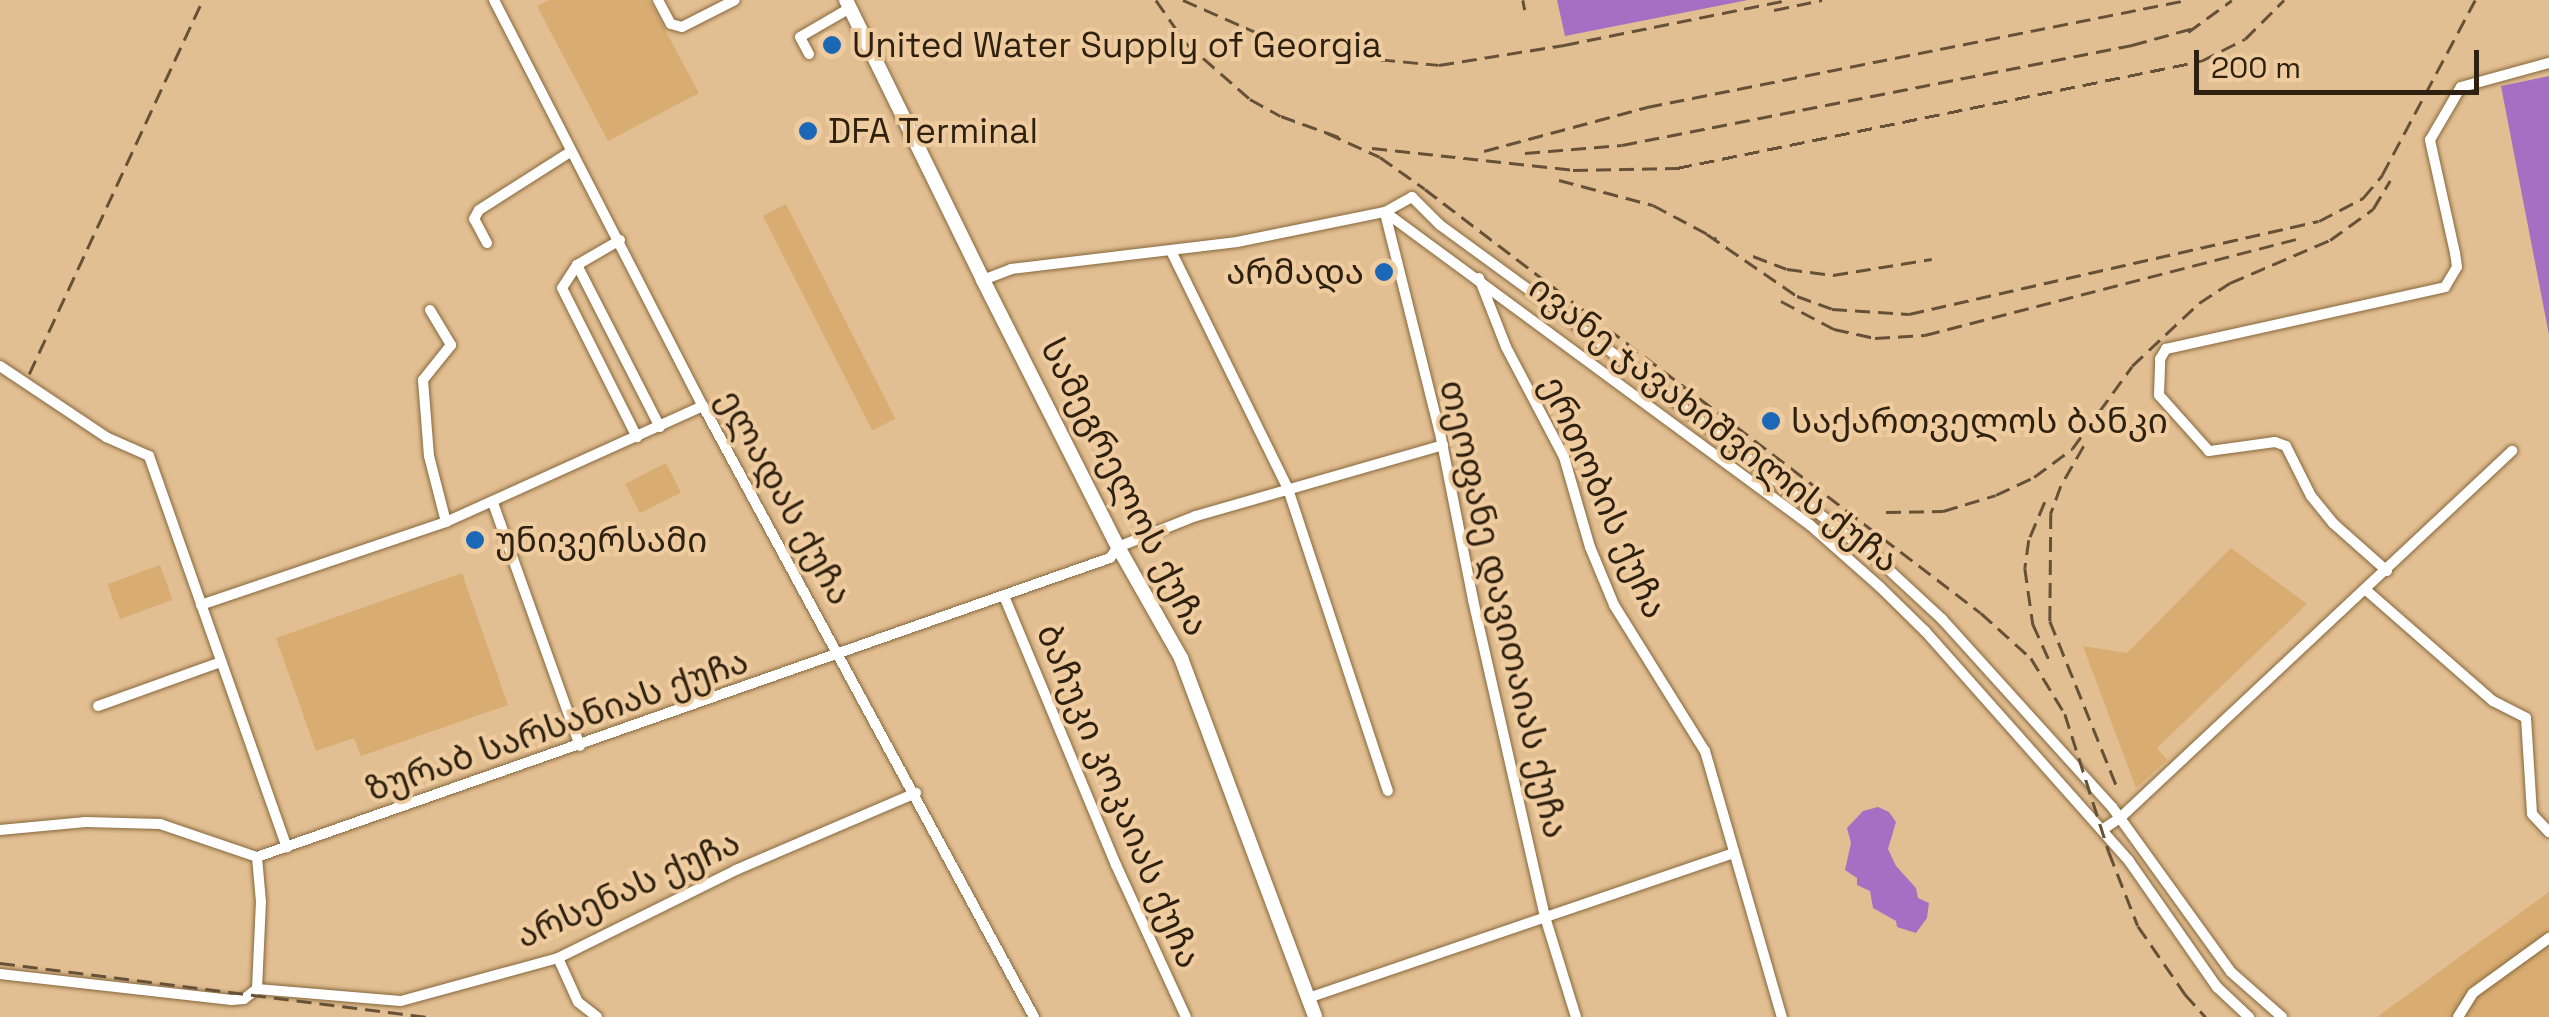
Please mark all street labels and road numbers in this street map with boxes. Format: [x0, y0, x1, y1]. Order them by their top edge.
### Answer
street label: ივანე ჯავახიშვილის ქუჩა [1521, 266, 1907, 582]
street label: სამეგრელოს ქუჩა [1032, 331, 1218, 643]
street label: ერთობის ქუჩა [1532, 369, 1676, 625]
street label: თეოფანე დავითაიას ქუჩა [1431, 376, 1577, 842]
street label: ელადას ქუჩა [708, 382, 862, 612]
street label: ბაჩუკი კოკაიას ქუჩა [1027, 618, 1211, 974]
street label: ზურაბ სარსანიას ქუჩა [360, 640, 754, 810]
street label: არსენას ქუჩა [510, 821, 746, 957]

